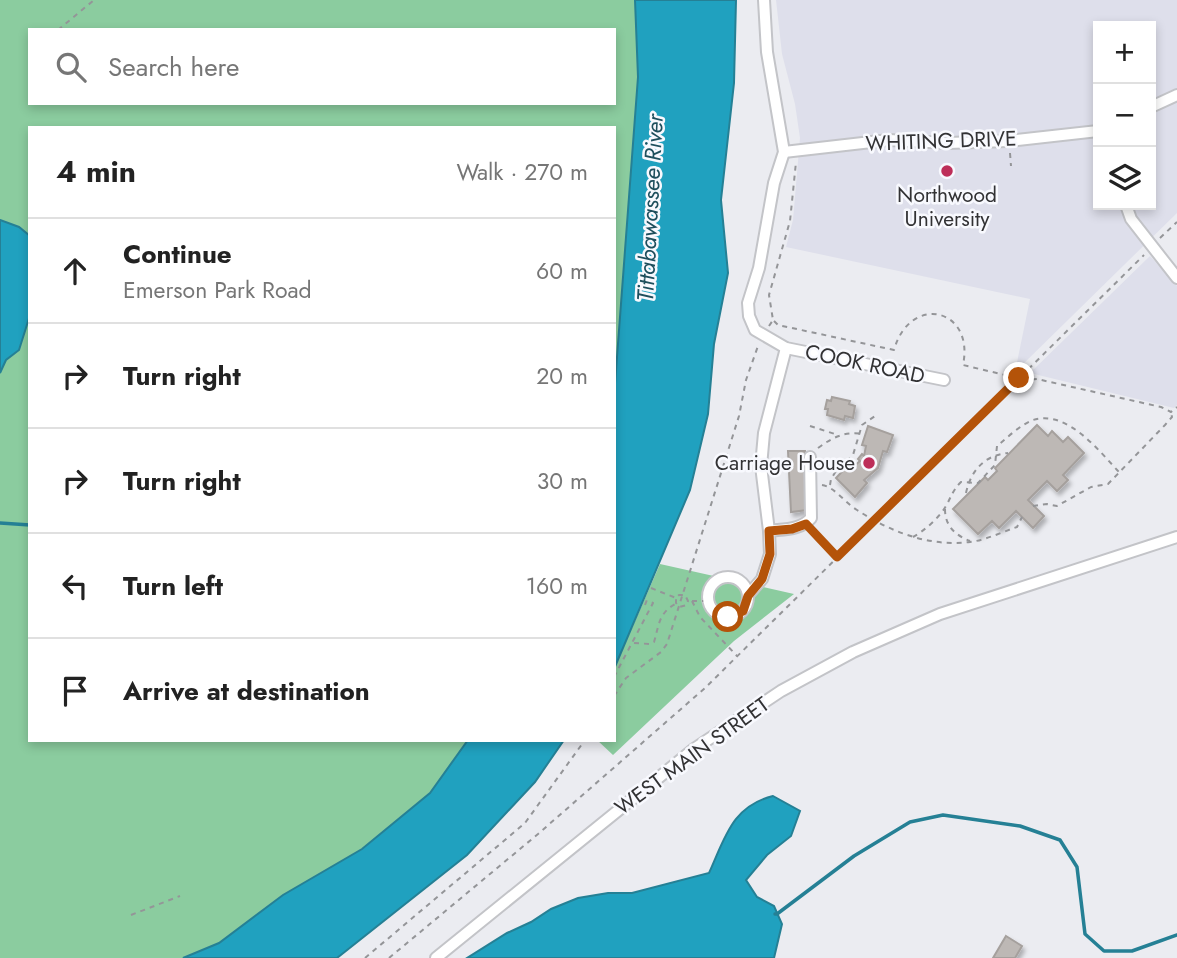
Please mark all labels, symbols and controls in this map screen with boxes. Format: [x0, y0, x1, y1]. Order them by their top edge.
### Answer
map controls [1093, 21, 1156, 210]
button: + [1093, 21, 1156, 84]
search box [28, 28, 616, 105]
icon: search [52, 48, 90, 86]
text: Search here [108, 48, 240, 86]
button: − [1093, 84, 1156, 147]
water label: Tittabawassee River [628, 112, 672, 303]
street label: WHITING DRIVE [865, 123, 1017, 159]
button: layers [1093, 147, 1156, 210]
text: 4 min [56, 150, 136, 193]
text: Walk · 270 m [457, 155, 588, 189]
marker: Northwood University [939, 163, 955, 179]
place label: Northwood University [897, 180, 997, 234]
text: Continue [123, 235, 232, 273]
icon: ahead [56, 252, 94, 290]
text: 60 m [536, 254, 588, 288]
text: Emerson Park Road [123, 273, 312, 307]
street label: COOK ROAD [802, 337, 928, 391]
icon: right [56, 357, 94, 395]
text: Turn right [123, 357, 241, 395]
text: 20 m [536, 359, 588, 393]
route end [1003, 362, 1034, 393]
place label: Carriage House [715, 448, 855, 478]
marker: Carriage House [861, 455, 877, 471]
icon: right [56, 462, 94, 500]
text: Turn right [123, 462, 241, 500]
text: 30 m [537, 464, 588, 498]
icon: left [56, 567, 94, 605]
text: Turn left [123, 567, 223, 605]
text: 160 m [526, 569, 588, 603]
route start [712, 601, 743, 632]
icon: arrive [56, 672, 94, 710]
text: Arrive at destination [123, 672, 370, 710]
street label: WEST MAIN STREET [609, 690, 776, 822]

